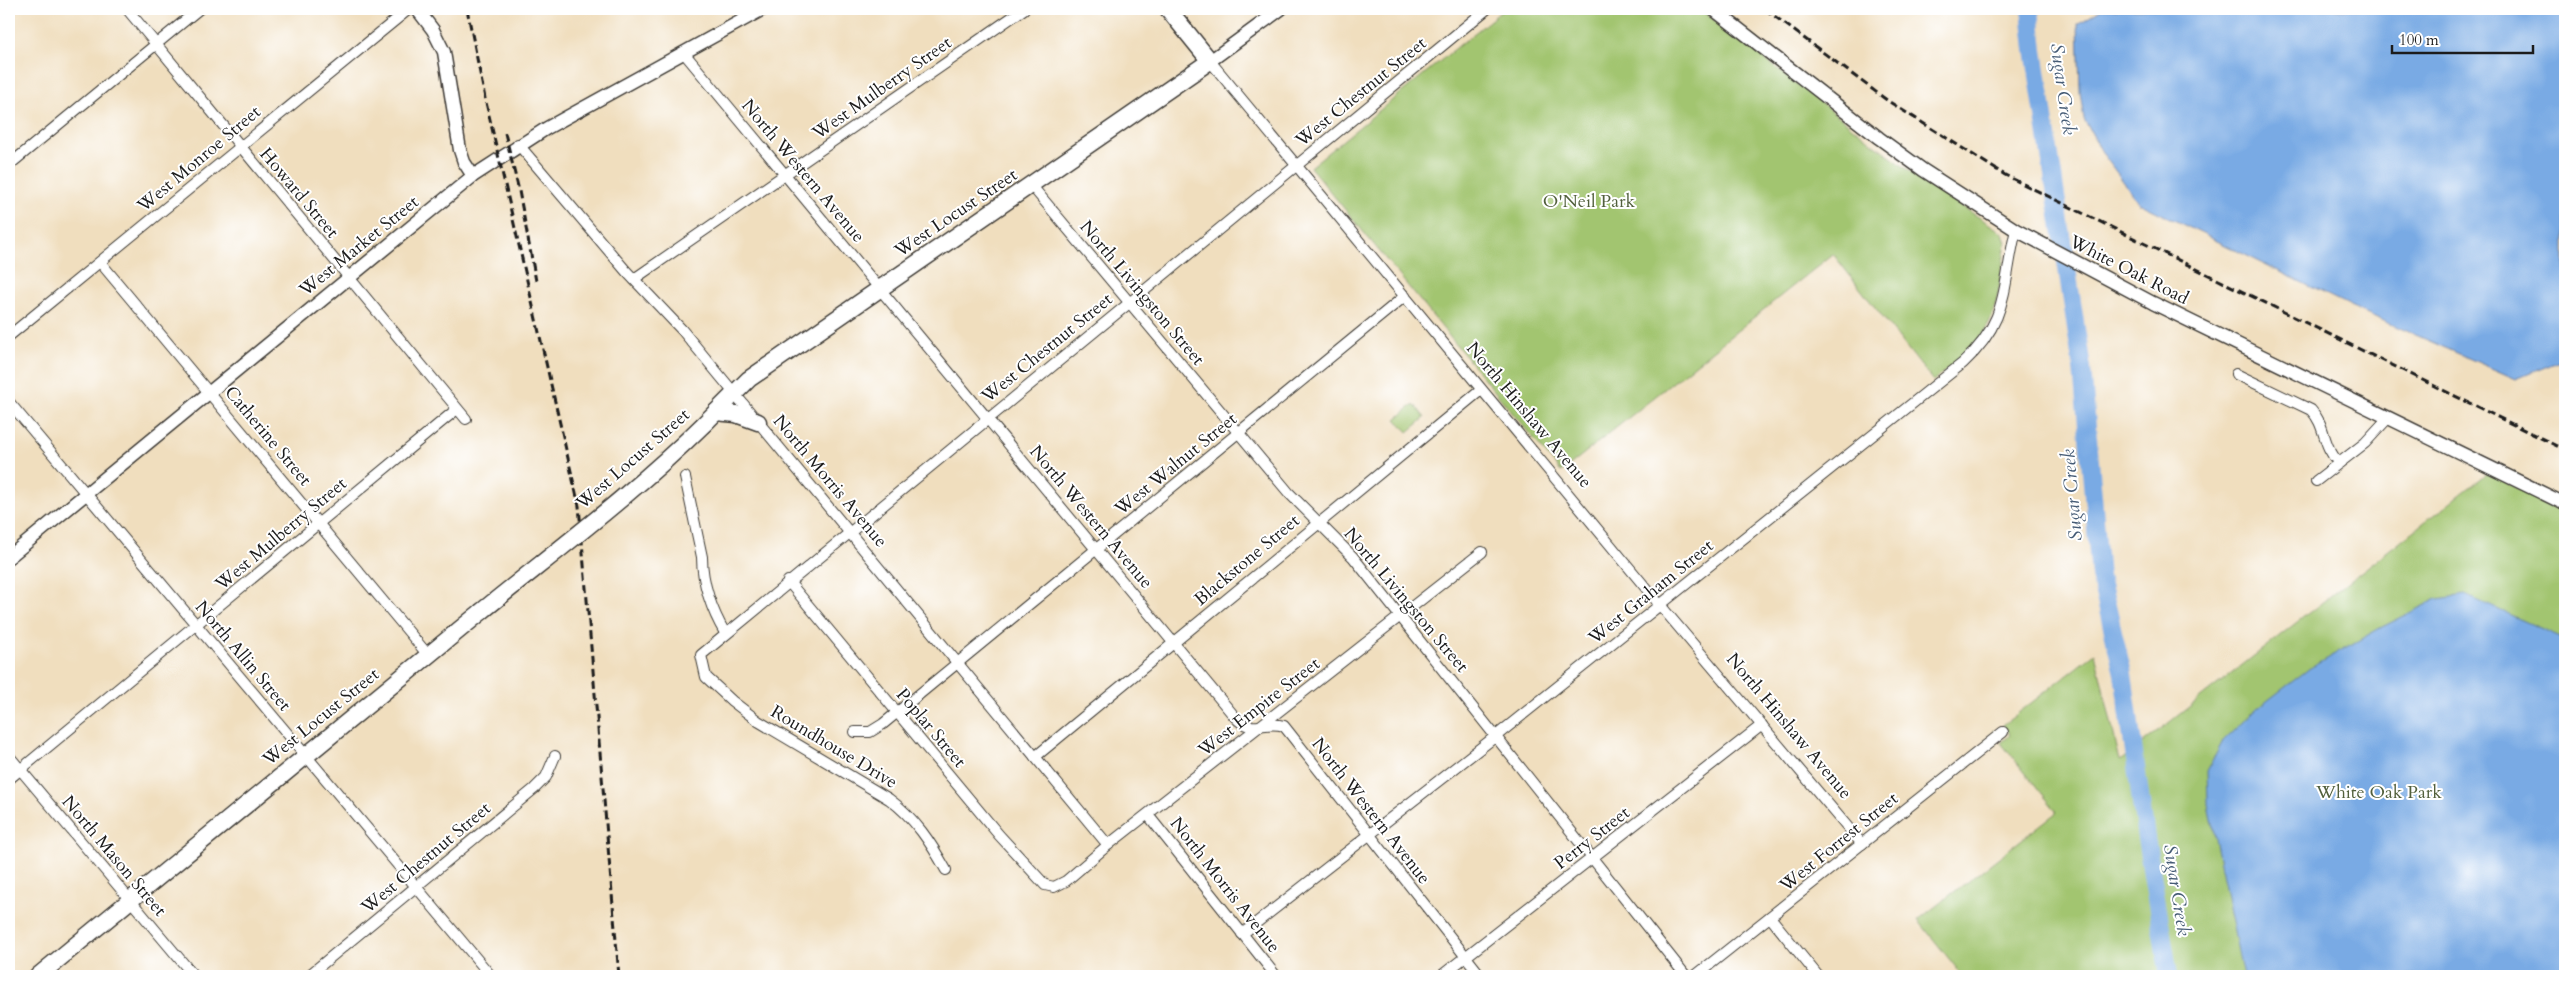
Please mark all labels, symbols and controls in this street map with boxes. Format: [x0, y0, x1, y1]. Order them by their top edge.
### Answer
scale bar [2392, 22, 2533, 54]
street label: West Mulberry Street [807, 30, 957, 146]
text: 100 m [2399, 30, 2439, 50]
street label: West Chestnut Street [1289, 31, 1432, 153]
water label: Sugar Creek [2044, 42, 2082, 137]
street label: North Western Avenue [736, 94, 870, 248]
street label: West Monroe Street [131, 100, 266, 219]
street label: Howard Street [254, 142, 345, 244]
street label: West Locust Street [889, 162, 1023, 264]
park label: O'Neil Park [1543, 189, 1635, 214]
street label: West Market Street [293, 190, 424, 303]
street label: North Livingston Street [1074, 215, 1210, 371]
street label: White Oak Road [2064, 229, 2193, 311]
street label: West Chestnut Street [975, 287, 1118, 409]
street label: North Hinshaw Avenue [1460, 337, 1598, 493]
street label: Catherine Street [219, 381, 317, 492]
street label: West Locust Street [570, 402, 695, 516]
street label: West Walnut Street [1109, 407, 1243, 522]
street label: North Morris Avenue [767, 409, 893, 553]
street label: North Western Avenue [1024, 440, 1158, 594]
water label: Sugar Creek [2055, 447, 2089, 542]
street label: West Mulberry Street [209, 471, 352, 597]
street label: Blackstone Street [1189, 508, 1305, 611]
street label: North Livingston Street [1338, 522, 1474, 678]
street label: West Graham Street [1582, 534, 1719, 651]
street label: North Allin Street [189, 595, 297, 717]
street label: North Hinshaw Avenue [1720, 648, 1858, 804]
street label: West Empire Street [1192, 651, 1325, 763]
street label: West Locust Street [257, 662, 385, 772]
street label: Poplar Street [890, 683, 972, 773]
street label: Roundhouse Drive [766, 699, 902, 795]
street label: North Western Avenue [1306, 732, 1436, 890]
park label: White Oak Park [2315, 780, 2442, 805]
street label: West Forrest Street [1774, 786, 1904, 898]
street label: North Mason Street [56, 790, 172, 922]
street label: West Chestnut Street [355, 796, 496, 920]
street label: Perry Street [1549, 800, 1635, 875]
street label: North Morris Avenue [1164, 812, 1286, 958]
water label: Sugar Creek [2157, 842, 2197, 938]

